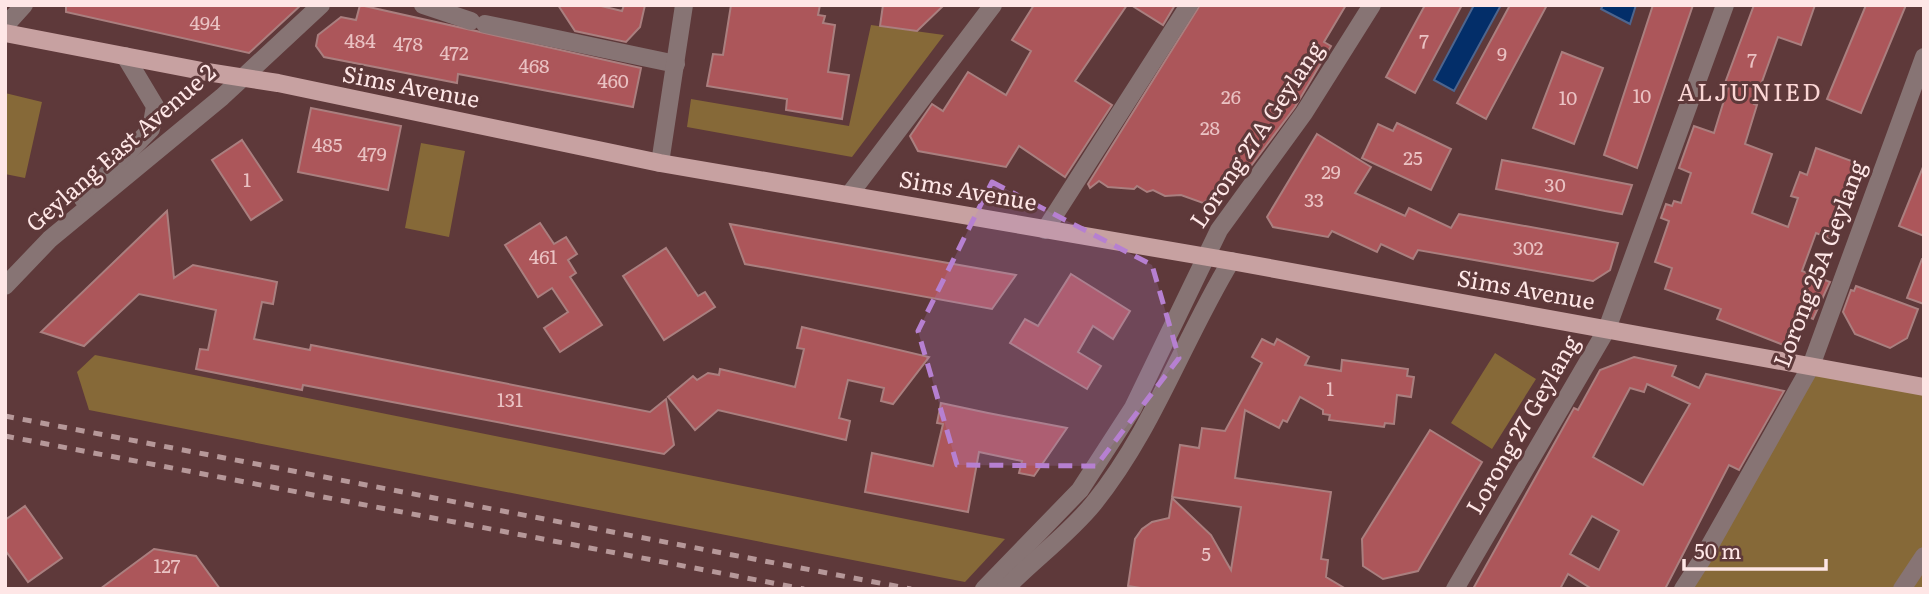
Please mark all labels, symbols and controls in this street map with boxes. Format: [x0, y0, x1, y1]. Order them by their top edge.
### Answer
house number: 494 [190, 8, 221, 36]
house number: 484 [344, 26, 376, 54]
house number: 7 [1419, 26, 1429, 54]
house number: 478 [393, 29, 423, 57]
street label: Lorong 27A Geylang [1180, 34, 1331, 234]
house number: 472 [439, 38, 469, 66]
house number: 9 [1497, 39, 1507, 67]
house number: 7 [1747, 45, 1757, 73]
house number: 468 [518, 51, 550, 79]
street label: Geylang East Avenue 2 [17, 54, 222, 239]
street label: Sims Avenue [340, 55, 483, 115]
house number: 460 [597, 66, 629, 94]
district label: ALJUNIED [1678, 73, 1823, 108]
house number: 10 [1633, 81, 1651, 109]
house number: 26 [1221, 82, 1241, 110]
house number: 10 [1559, 83, 1577, 111]
house number: 28 [1200, 113, 1220, 141]
house number: 485 [312, 130, 343, 158]
house number: 479 [357, 139, 387, 167]
house number: 25 [1403, 143, 1423, 171]
street label: Lorong 25A Geylang [1763, 155, 1873, 371]
house number: 29 [1321, 157, 1341, 185]
street label: Sims Avenue [897, 160, 1040, 218]
house number: 1 [243, 165, 251, 193]
house number: 30 [1544, 170, 1566, 198]
house number: 33 [1304, 185, 1324, 213]
house number: 302 [1513, 233, 1543, 261]
house number: 461 [529, 242, 557, 270]
street label: Sims Avenue [1455, 259, 1598, 317]
street label: Lorong 27 Geylang [1456, 328, 1586, 520]
house number: 1 [1326, 374, 1334, 402]
house number: 131 [497, 385, 523, 413]
scale bar [1684, 528, 1826, 572]
text: 50 m [1694, 534, 1741, 565]
house number: 5 [1201, 539, 1211, 567]
house number: 127 [154, 551, 181, 579]

